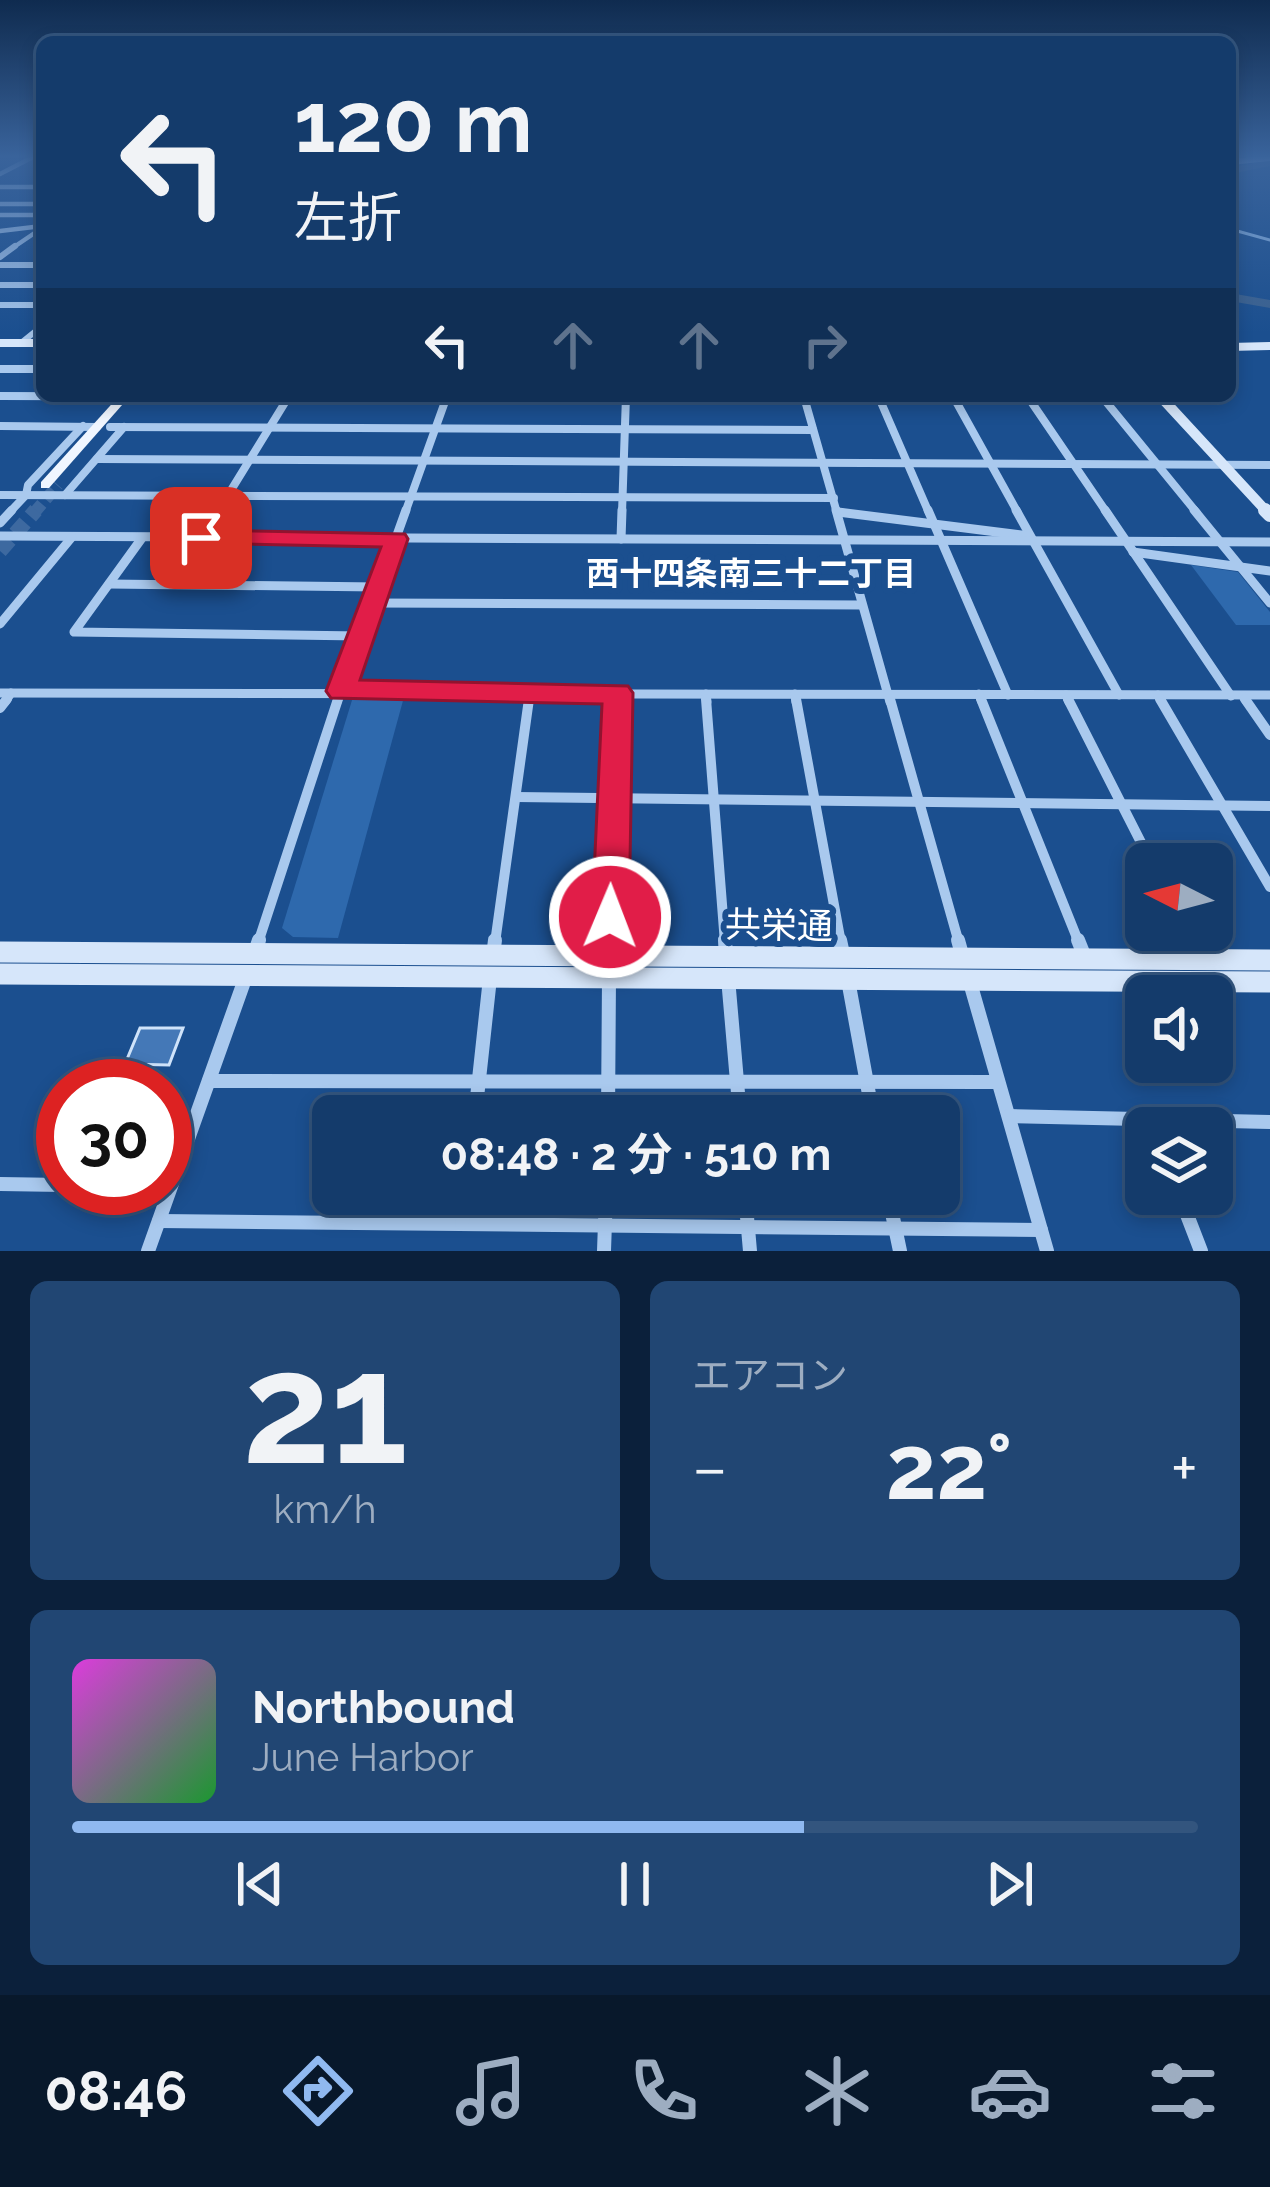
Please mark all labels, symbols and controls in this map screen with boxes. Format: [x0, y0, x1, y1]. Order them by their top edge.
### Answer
text: 120 m [294, 73, 533, 172]
icon: left [96, 84, 252, 240]
text: 左折 [294, 186, 402, 250]
icon: left [414, 312, 480, 378]
icon: ahead [540, 312, 606, 378]
icon: ahead [666, 312, 732, 378]
icon: right [792, 312, 858, 378]
pin [150, 487, 252, 589]
icon: arrive [168, 505, 234, 571]
district label: 西十四条南三十二丁目 [586, 554, 916, 593]
north arrow [1125, 843, 1233, 951]
map controls [1125, 843, 1233, 1215]
position arrow [547, 854, 673, 980]
street label: 共栄通 [725, 903, 833, 947]
button: sound [1125, 975, 1233, 1083]
speed limit sign: 30 [36, 1059, 192, 1215]
button: layers [1125, 1107, 1233, 1215]
text: 08:48 · 2 分 · 510 m [441, 1128, 831, 1181]
text: 21 [242, 1316, 408, 1500]
text: エアコン [692, 1352, 848, 1398]
text: 22° [886, 1414, 1012, 1520]
text: − [692, 1429, 728, 1506]
text: + [1171, 1429, 1198, 1506]
text: km/h [274, 1486, 376, 1532]
text: Northbound [252, 1681, 515, 1734]
text: June Harbor [252, 1734, 474, 1780]
icon: previous [227, 1851, 293, 1917]
icon: pause [602, 1851, 668, 1917]
icon: next [977, 1851, 1043, 1917]
icon: directions [276, 2049, 360, 2133]
icon: music [449, 2049, 533, 2133]
icon: phone [622, 2049, 706, 2133]
icon: climate [795, 2049, 879, 2133]
icon: car [968, 2049, 1052, 2133]
icon: filters [1141, 2049, 1225, 2133]
text: 08:46 [45, 2059, 187, 2123]

